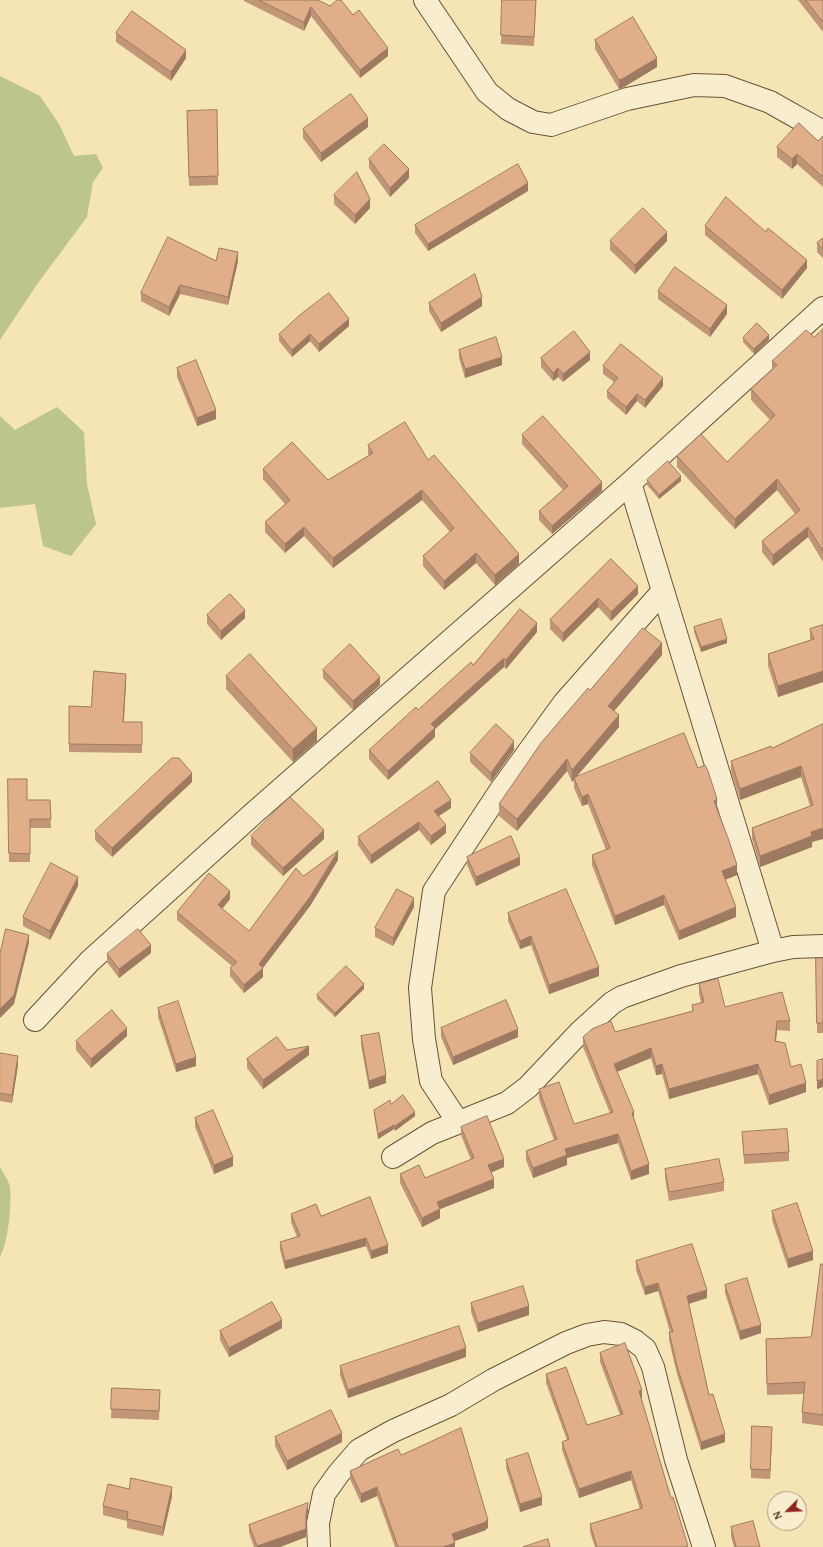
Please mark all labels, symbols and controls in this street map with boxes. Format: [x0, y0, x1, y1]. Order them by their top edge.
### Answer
north arrow [767, 1491, 807, 1531]
text: N [768, 1509, 786, 1522]

